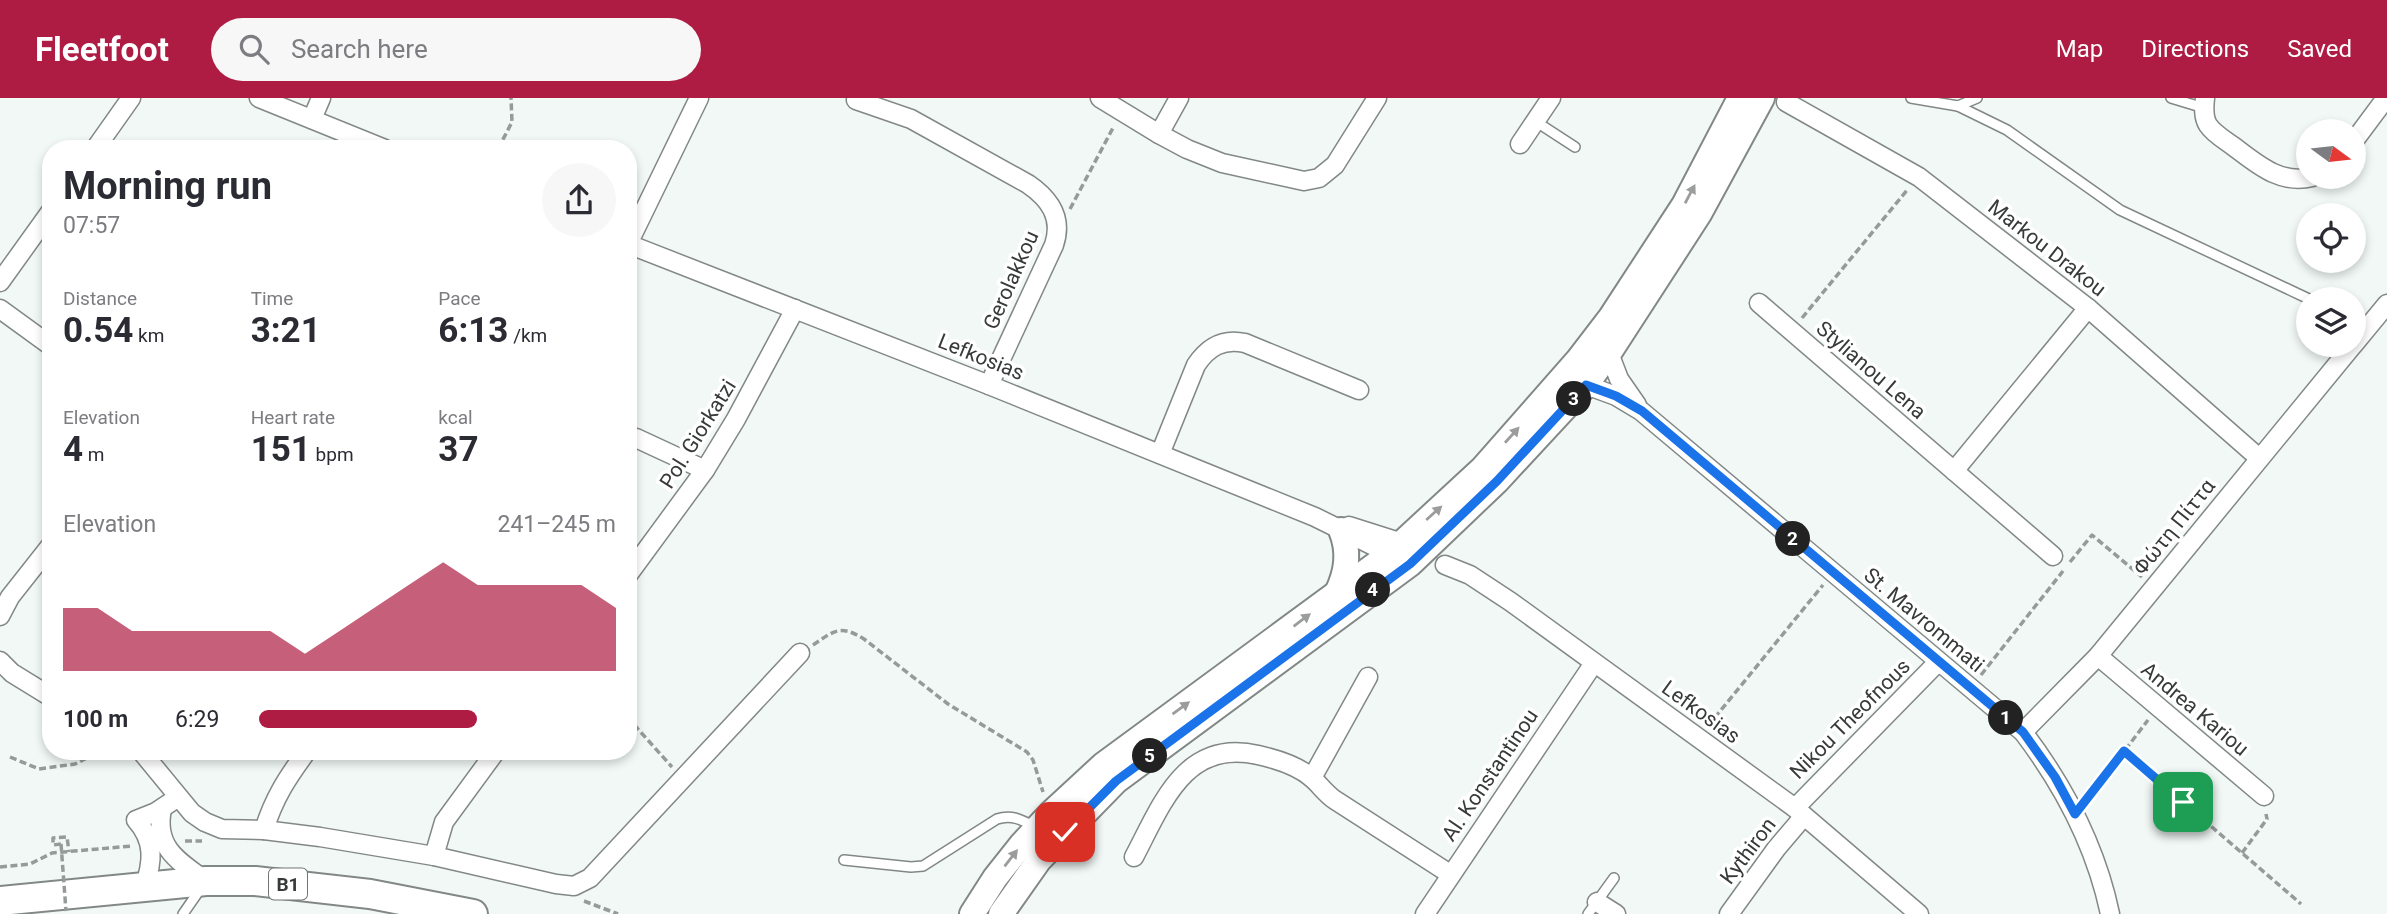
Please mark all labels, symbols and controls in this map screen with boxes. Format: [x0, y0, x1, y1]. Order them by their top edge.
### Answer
search box [211, 18, 701, 81]
text: Fleetfoot [35, 30, 169, 69]
icon: search [235, 30, 273, 68]
text: Search here [291, 34, 428, 64]
text: Map [2056, 35, 2103, 63]
text: Directions [2141, 35, 2249, 63]
text: Saved [2287, 35, 2352, 63]
north arrow [2296, 119, 2366, 189]
map controls [2296, 119, 2366, 357]
button: share [542, 163, 616, 237]
text: Morning run [63, 164, 272, 208]
one-way arrow [1685, 184, 1696, 204]
street label: Markou Drakou [1984, 195, 2110, 301]
button: locate [2296, 203, 2366, 273]
text: 07:57 [63, 212, 120, 239]
street label: Gerolakkou [979, 227, 1043, 333]
text: Distance [63, 287, 137, 310]
text: Time [251, 287, 293, 310]
text: Pace [438, 287, 481, 310]
button: layers [2296, 287, 2366, 357]
text: 0.54 [63, 310, 133, 351]
text: 3:21 [251, 310, 321, 351]
text: 6:13 [438, 310, 508, 351]
street label: Stylianou Lena [1812, 316, 1930, 424]
text: km [133, 324, 164, 347]
text: /km [508, 324, 547, 347]
street label: Lefkosias [935, 329, 1027, 385]
street label: Pol. Giorkatzi [655, 375, 741, 493]
pin: 3 [1556, 382, 1592, 416]
text: 3 [1568, 387, 1579, 410]
text: Elevation [63, 406, 140, 429]
text: Heart rate [251, 406, 335, 429]
text: kcal [438, 406, 473, 429]
one-way arrow [1504, 427, 1519, 444]
text: 4 [63, 429, 83, 470]
text: 151 [251, 429, 311, 470]
text: 37 [438, 429, 479, 470]
text: m [83, 443, 104, 466]
text: bpm [311, 443, 354, 466]
street label: Φώτη Πίττα [2128, 474, 2220, 580]
one-way arrow [1425, 506, 1442, 522]
text: Elevation [63, 511, 156, 538]
text: 241–245 m [497, 511, 616, 538]
pin: 2 [1776, 522, 1811, 556]
text: 2 [1787, 527, 1798, 550]
street label: St. Mavrommati [1859, 563, 1989, 677]
pin: 4 [1356, 573, 1390, 608]
text: 4 [1367, 578, 1378, 601]
one-way arrow [1292, 612, 1310, 627]
street label: Nikou Theofnous [1785, 654, 1915, 784]
street label: Andrea Kariou [2137, 657, 2253, 761]
street label: Lefkosias [1657, 676, 1745, 748]
pin: 1 [1988, 700, 2024, 736]
one-way arrow [1172, 701, 1190, 715]
street label: Al. Konstantinou [1437, 704, 1543, 846]
text: 100 m [63, 706, 128, 733]
text: 6:29 [175, 706, 219, 733]
text: 1 [2000, 706, 2011, 729]
pin: 5 [1132, 738, 1168, 774]
text: 5 [1144, 744, 1155, 767]
pin [2153, 772, 2213, 832]
icon: arrive [2164, 783, 2202, 821]
pin [1035, 802, 1095, 862]
icon: check [1046, 813, 1084, 851]
street label: Kythiron [1715, 813, 1781, 889]
one-way arrow [1003, 849, 1017, 867]
road number: B1 [269, 869, 307, 900]

